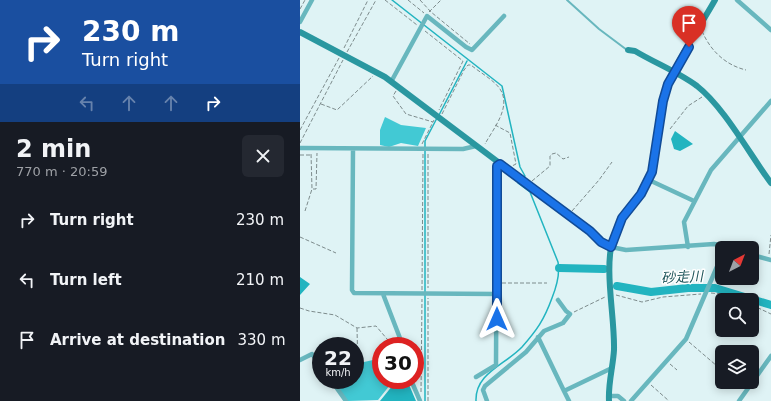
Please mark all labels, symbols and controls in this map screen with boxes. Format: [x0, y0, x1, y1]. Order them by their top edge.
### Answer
pin [672, 6, 706, 47]
icon: arrive [678, 12, 700, 34]
text: 230 m [82, 15, 179, 48]
icon: right [16, 16, 68, 68]
text: Turn right [82, 49, 168, 70]
icon: left [76, 92, 98, 114]
icon: ahead [118, 92, 140, 114]
icon: ahead [160, 92, 182, 114]
icon: right [202, 92, 224, 114]
text: 2 min [16, 135, 91, 163]
button: close [242, 135, 284, 177]
text: 770 m · 20:59 [16, 164, 107, 179]
icon: right [16, 209, 38, 231]
text: Turn right [50, 211, 134, 229]
text: 230 m [236, 211, 284, 229]
north arrow [715, 241, 759, 285]
map controls [715, 241, 759, 389]
water label: 砂走川 [661, 268, 705, 286]
icon: left [16, 269, 38, 291]
text: Turn left [50, 271, 122, 289]
text: 210 m [236, 271, 284, 289]
button: search [715, 293, 759, 337]
position arrow [476, 298, 518, 340]
icon: arrive [16, 329, 38, 351]
text: Arrive at destination [50, 331, 225, 349]
text: 330 m [237, 331, 286, 349]
speed limit sign: 30 [372, 337, 424, 389]
button: layers [715, 345, 759, 389]
text: 22 [324, 346, 352, 370]
text: km/h [325, 367, 351, 378]

